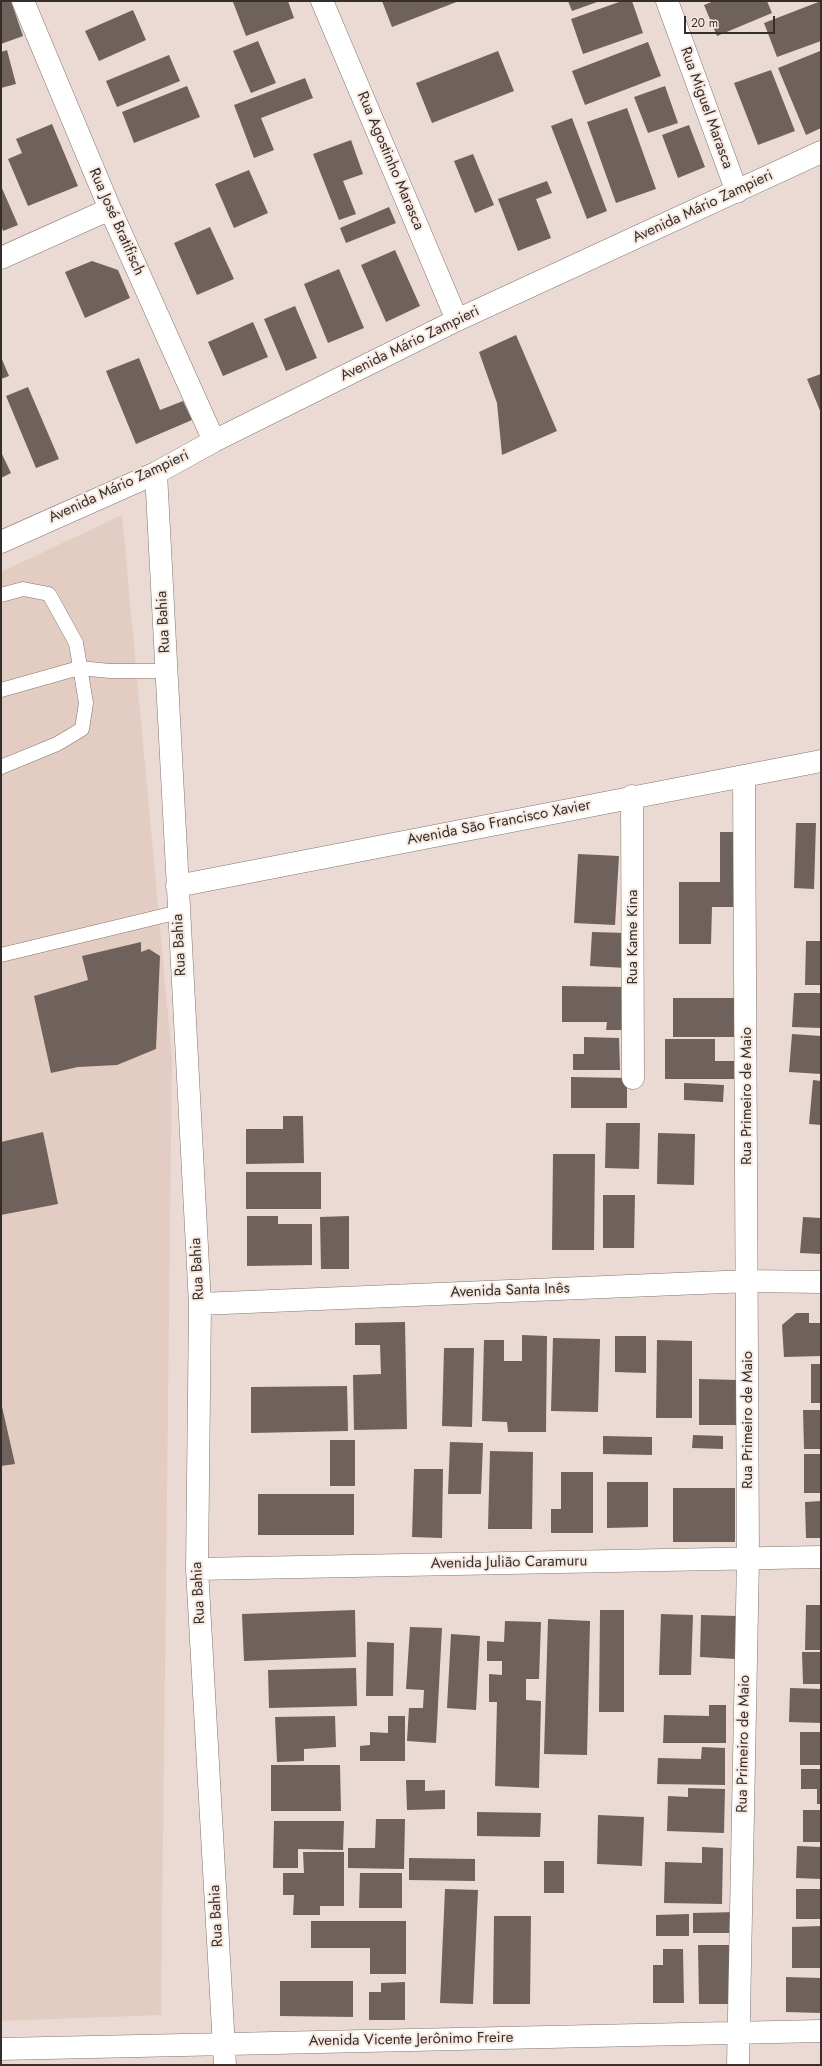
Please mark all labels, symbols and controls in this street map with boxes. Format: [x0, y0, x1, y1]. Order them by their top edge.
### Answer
scale bar [686, 8, 777, 34]
text: 20 m [691, 14, 718, 32]
street label: Rua Miguel Marasca [676, 45, 736, 171]
street label: Rua Agostinho Marasca [353, 89, 427, 233]
street label: Rua José Bratifisch [84, 166, 148, 278]
street label: Avenida Mário Zampieri [630, 167, 776, 247]
street label: Avenida Mário Zampieri [337, 302, 483, 386]
street label: Avenida Mário Zampieri [46, 447, 192, 527]
street label: Rua Bahia [153, 590, 175, 654]
street label: Avenida São Francisco Xavier [406, 796, 592, 850]
street label: Rua Kame Kina [624, 889, 642, 985]
street label: Rua Bahia [169, 913, 191, 977]
street label: Rua Primeiro de Maio [738, 1027, 756, 1165]
street label: Rua Bahia [187, 1237, 209, 1301]
street label: Avenida Santa Inês [450, 1280, 570, 1302]
street label: Rua Primeiro de Maio [739, 1351, 757, 1489]
street label: Avenida Julião Caramuru [431, 1553, 587, 1573]
street label: Rua Bahia [188, 1561, 210, 1625]
street label: Rua Primeiro de Maio [734, 1675, 754, 1813]
street label: Rua Bahia [206, 1884, 228, 1948]
street label: Avenida Vicente Jerônimo Freire [309, 2029, 513, 2051]

